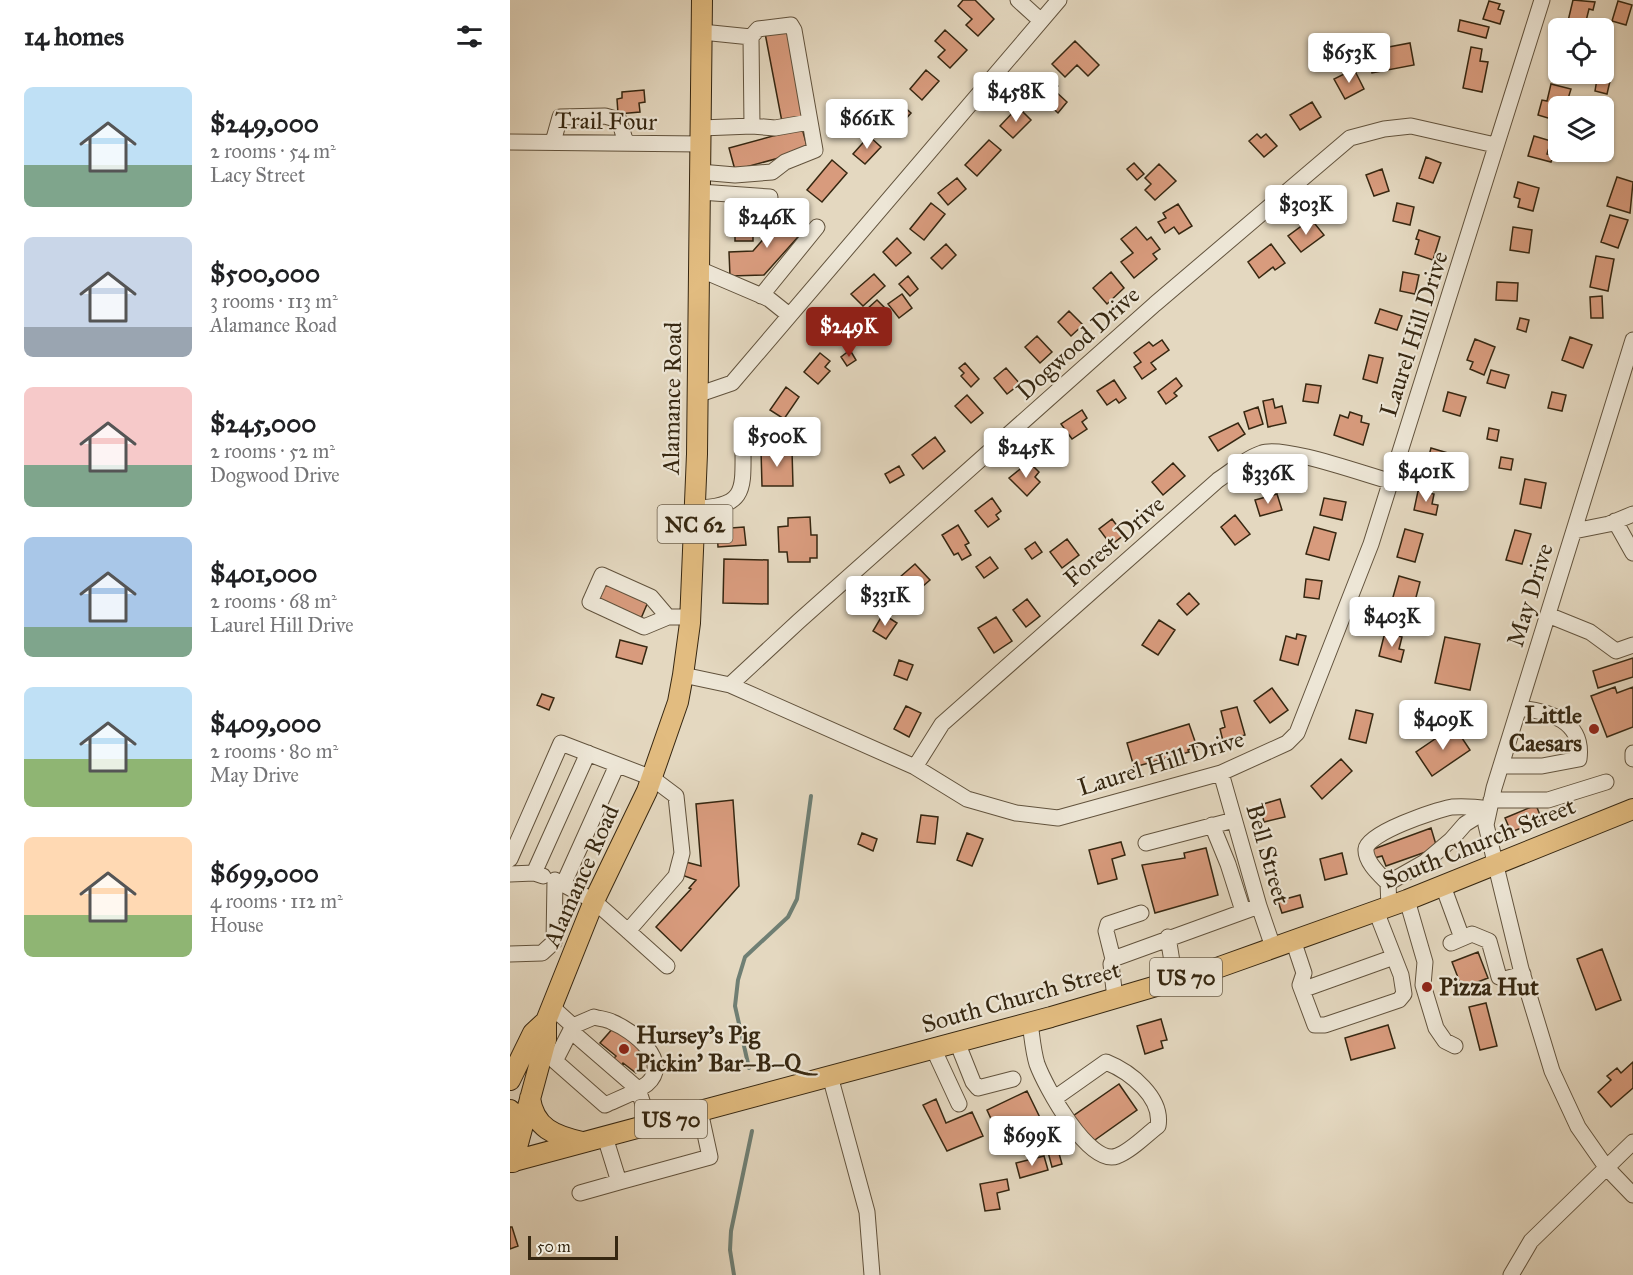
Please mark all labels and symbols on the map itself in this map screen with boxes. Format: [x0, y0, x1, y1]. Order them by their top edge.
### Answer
pin: $653K [1307, 33, 1391, 84]
pin: $458K [974, 72, 1058, 123]
pin: $661K [825, 99, 909, 150]
street label: Trail Four [555, 105, 657, 137]
pin: $303K [1264, 185, 1348, 236]
pin: $246K [725, 198, 809, 249]
street label: Laurel Hill Drive [1373, 247, 1455, 421]
street label: Dogwood Drive [1010, 280, 1146, 406]
pin: $249K [807, 307, 891, 358]
street label: Alamance Road [656, 321, 688, 476]
pin: $500K [735, 417, 819, 468]
pin: $245K [984, 428, 1068, 479]
pin: $401K [1384, 452, 1468, 503]
pin: $336K [1226, 454, 1310, 505]
street label: Forest Drive [1057, 489, 1171, 593]
road number: NC 62 [658, 505, 732, 543]
street label: May Drive [1500, 540, 1560, 650]
pin: $331K [843, 576, 927, 627]
pin: $403K [1350, 597, 1434, 648]
pin: $409K [1401, 700, 1485, 751]
place label: Little Caesars [1509, 700, 1582, 758]
marker: Little Caesars [1587, 722, 1601, 736]
street label: Laurel Hill Drive [1074, 723, 1248, 803]
street label: South Church Street [1378, 790, 1580, 895]
street label: Alamance Road [536, 800, 626, 953]
street label: Bell Street [1239, 800, 1297, 908]
street label: South Church Street [918, 954, 1124, 1040]
road number: US 70 [1150, 958, 1222, 996]
place label: Pizza Hut [1439, 972, 1539, 1002]
marker: Pizza Hut [1420, 980, 1434, 994]
place label: Hursey’s Pig Pickin’ Bar–B–Q [636, 1020, 818, 1078]
marker: Hursey’s Pig Pickin’ Bar–B–Q [617, 1042, 631, 1056]
road number: US 70 [635, 1100, 707, 1138]
pin: $699K [990, 1116, 1074, 1167]
scale bar [528, 1233, 618, 1260]

